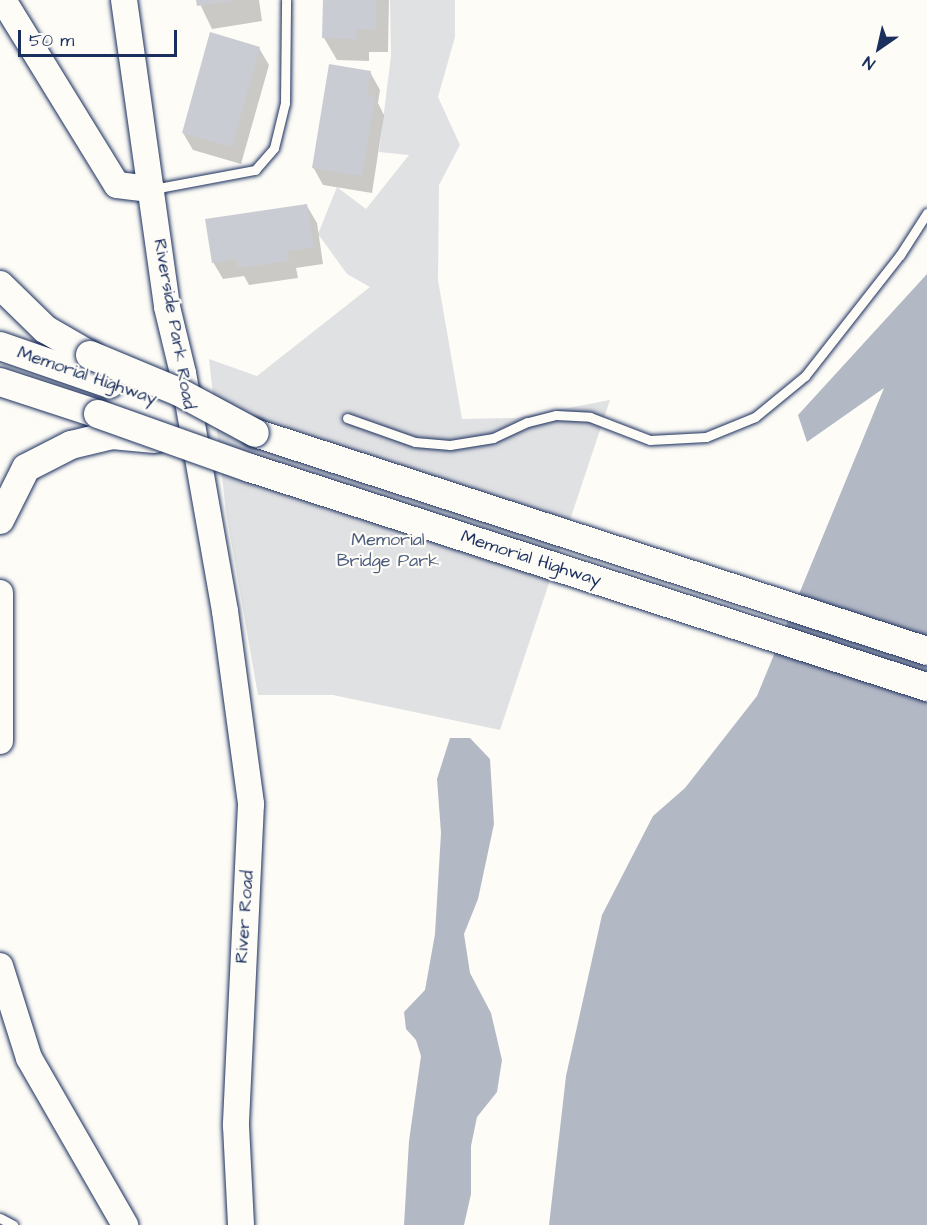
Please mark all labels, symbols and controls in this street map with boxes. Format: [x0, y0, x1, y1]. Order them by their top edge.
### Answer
scale bar [21, 18, 180, 56]
north arrow [849, 18, 909, 78]
text: 50 m [29, 28, 74, 53]
text: N [859, 51, 879, 75]
street label: Riverside Park Road [148, 237, 200, 411]
street label: Memorial Highway [14, 342, 160, 410]
street label: Memorial Highway [458, 526, 604, 592]
park label: Memorial Bridge Park [337, 530, 439, 572]
street label: River Road [231, 870, 259, 964]

